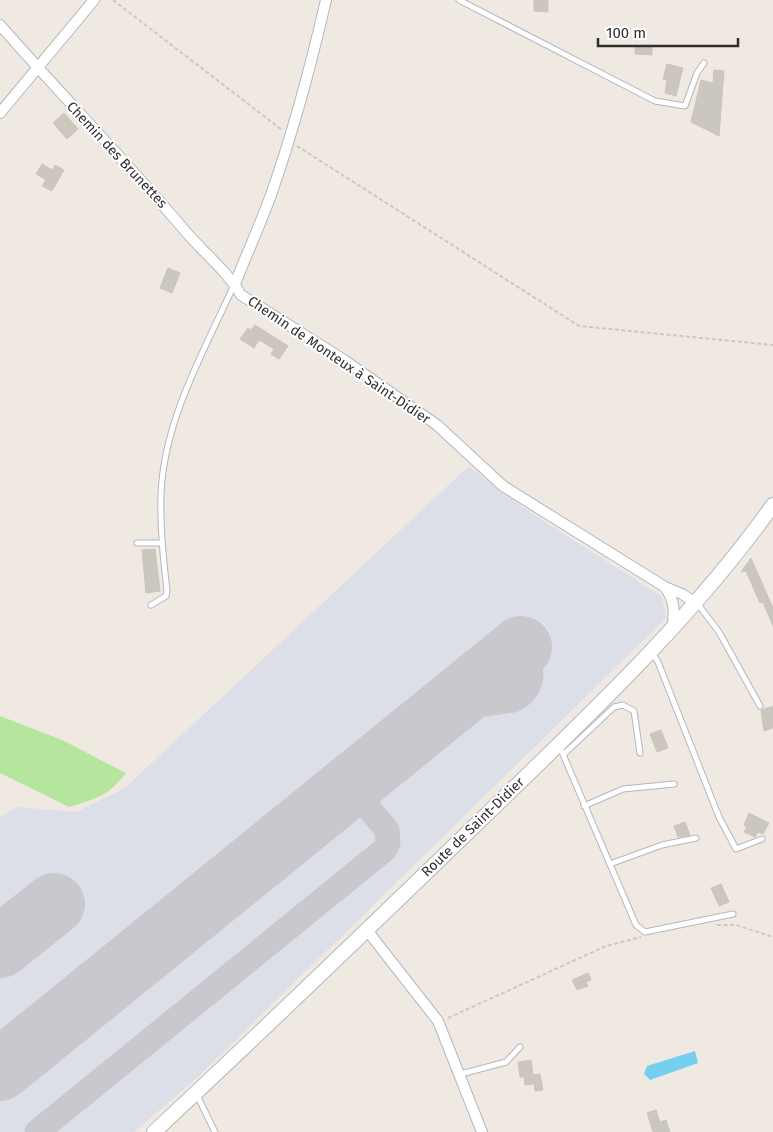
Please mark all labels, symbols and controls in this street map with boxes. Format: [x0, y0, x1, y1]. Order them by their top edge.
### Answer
scale bar [598, 15, 738, 47]
text: 100 m [606, 24, 646, 42]
street label: Chemin des Brunettes [63, 98, 171, 212]
street label: Chemin de Monteux à Saint-Didier [244, 292, 434, 428]
street label: Route de Saint-Didier [418, 773, 528, 880]

